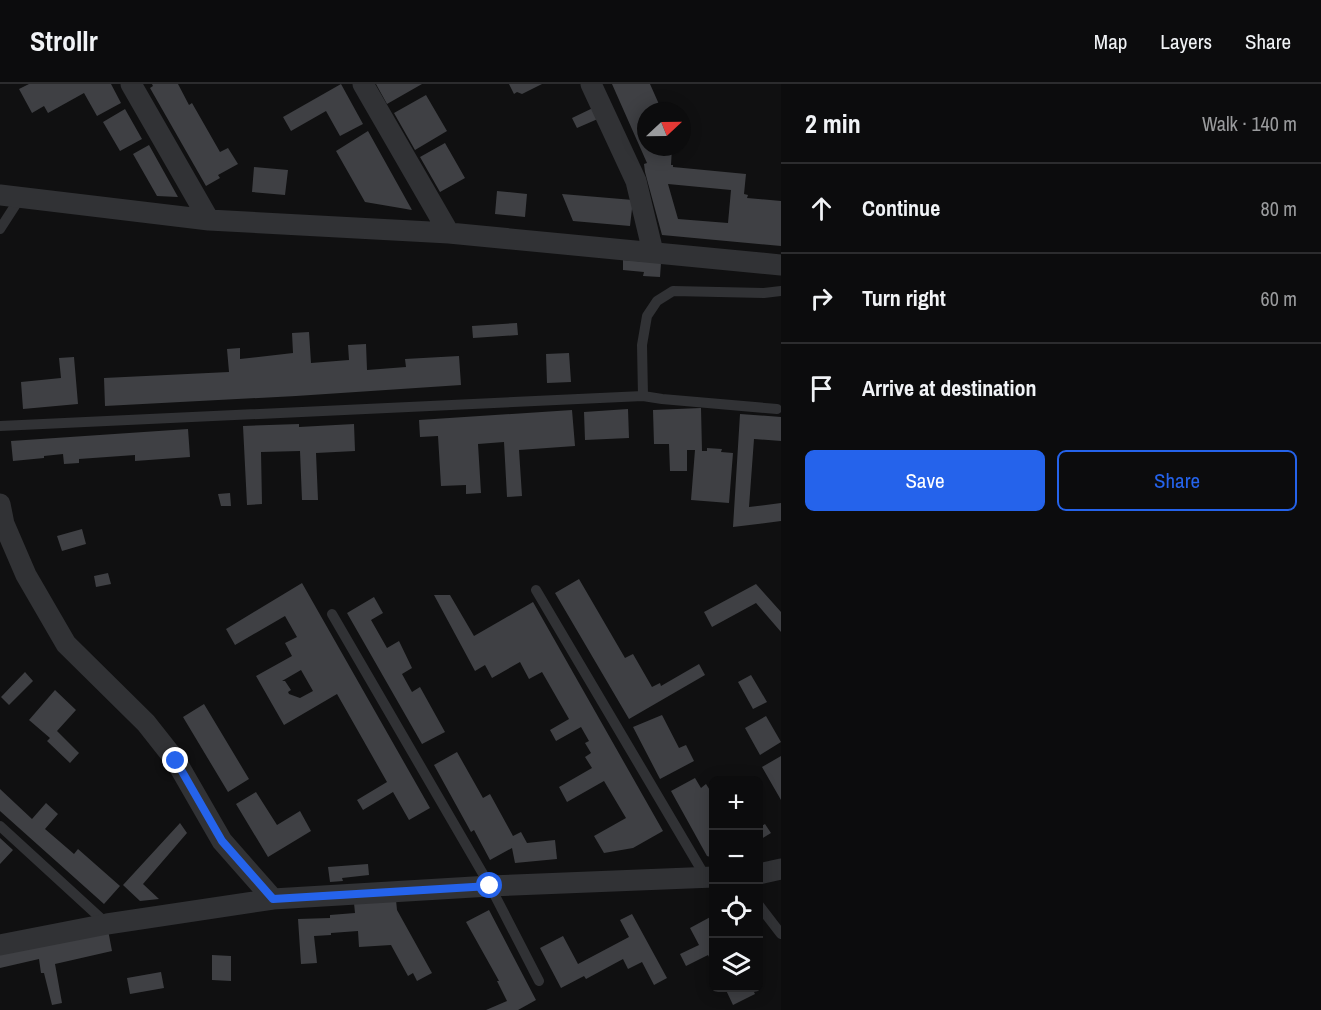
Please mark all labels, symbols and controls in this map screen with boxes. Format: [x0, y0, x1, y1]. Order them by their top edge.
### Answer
text: Strollr [30, 22, 98, 60]
text: Map [1094, 27, 1127, 56]
text: Layers [1160, 27, 1212, 56]
text: Share [1245, 27, 1291, 56]
north arrow [637, 102, 691, 156]
text: 2 min [805, 106, 861, 141]
text: Walk · 140 m [1202, 110, 1297, 137]
icon: ahead [805, 192, 838, 225]
text: Continue [862, 193, 940, 223]
text: 80 m [1261, 195, 1297, 222]
icon: right [805, 282, 838, 315]
text: Turn right [862, 283, 946, 313]
text: 60 m [1261, 285, 1297, 312]
icon: arrive [805, 372, 838, 405]
text: Arrive at destination [862, 373, 1036, 403]
button: Save [805, 450, 1045, 511]
button: Share [1057, 450, 1297, 511]
route end [162, 747, 188, 773]
map controls [709, 776, 763, 992]
button: + [709, 776, 763, 830]
button: − [709, 830, 763, 884]
route start [476, 872, 502, 898]
button: locate [709, 884, 763, 938]
button: layers [709, 938, 763, 992]

